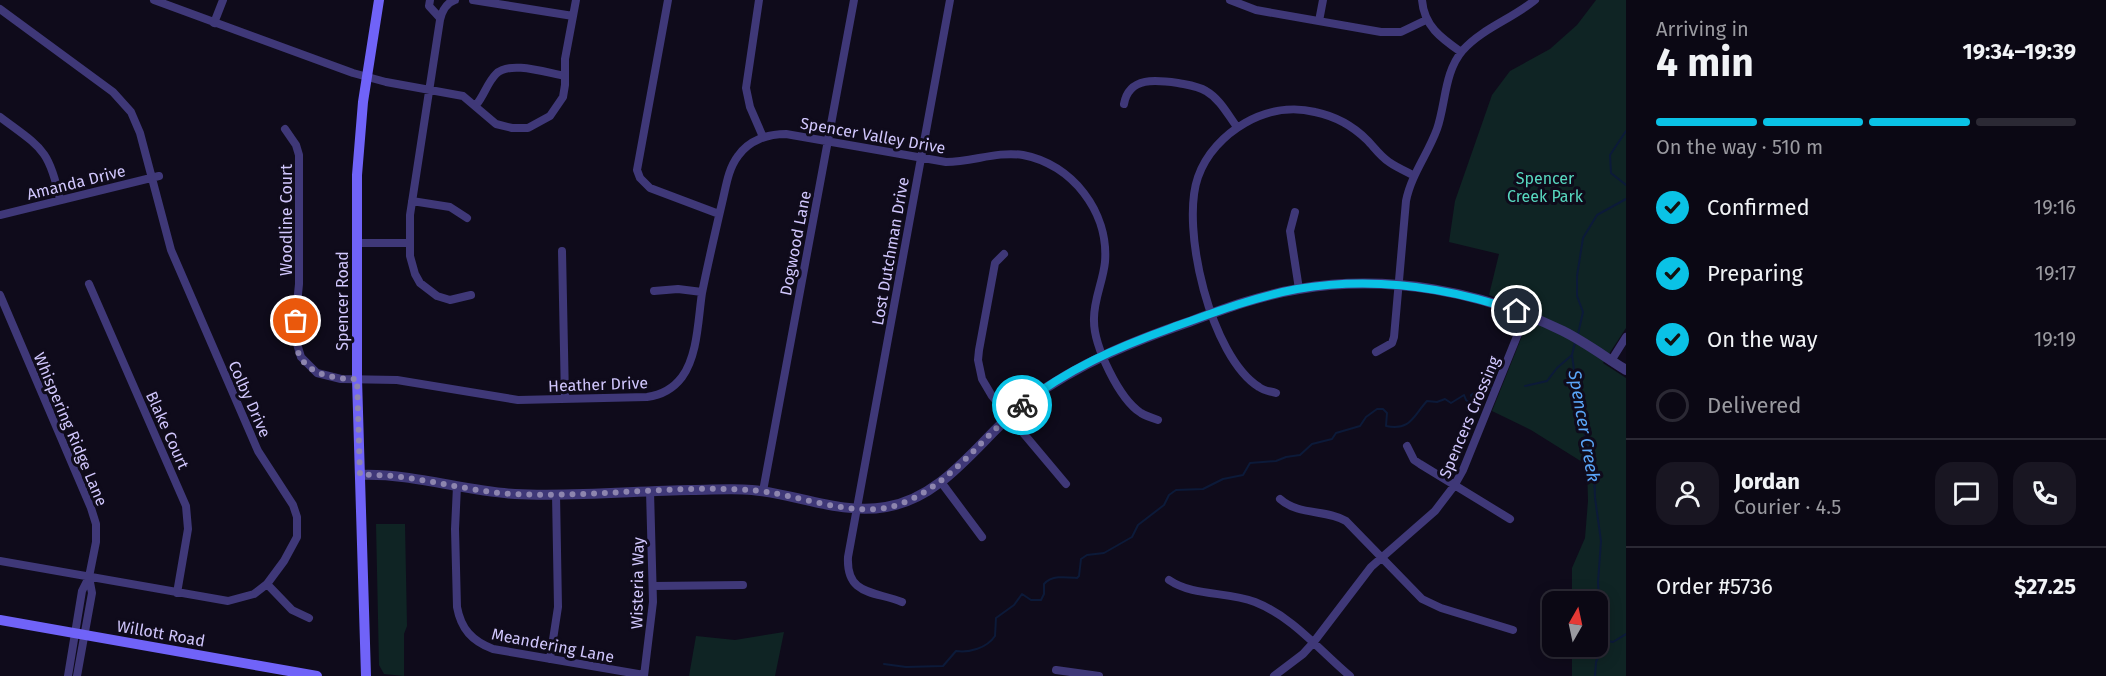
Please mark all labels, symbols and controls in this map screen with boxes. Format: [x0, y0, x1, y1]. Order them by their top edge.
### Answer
text: Arriving in [1656, 17, 1749, 41]
text: 19:34–19:39 [1962, 38, 2076, 65]
text: 4 min [1656, 40, 1754, 86]
street label: Spencer Valley Drive [799, 113, 947, 158]
text: On the way · 510 m [1656, 135, 1823, 159]
street label: Amanda Drive [25, 161, 127, 204]
street label: Woodline Court [277, 164, 296, 276]
park label: Spencer Creek Park [1507, 169, 1584, 206]
street label: Lost Dutchman Drive [868, 176, 913, 327]
street label: Dogwood Lane [776, 189, 815, 297]
icon: check [1656, 191, 1689, 224]
text: Confirmed [1707, 194, 1810, 221]
text: 19:16 [2034, 195, 2076, 219]
street label: Spencer Road [333, 251, 352, 351]
icon: check [1656, 257, 1689, 290]
text: Preparing [1707, 260, 1803, 287]
text: 19:17 [2035, 261, 2076, 285]
pin [1491, 285, 1542, 336]
icon: home [1500, 294, 1533, 327]
pin [270, 295, 321, 346]
icon: bag [279, 304, 312, 337]
icon: check [1656, 323, 1689, 356]
text: On the way [1707, 326, 1818, 353]
text: 19:19 [2034, 327, 2076, 351]
street label: Whispering Ridge Lane [30, 350, 111, 509]
street label: Spencers Crossing [1435, 353, 1504, 481]
street label: Colby Drive [224, 358, 275, 440]
water label: Spencer Creek [1563, 367, 1605, 484]
street label: Heather Drive [548, 373, 648, 396]
courier [992, 375, 1052, 435]
street label: Blake Court [142, 388, 193, 472]
icon: bike [1006, 389, 1039, 422]
text: Delivered [1707, 392, 1802, 419]
button: person [1656, 462, 1719, 525]
button: chat [1935, 462, 1998, 525]
button: phone [2013, 462, 2076, 525]
text: Jordan [1734, 468, 1800, 495]
text: Courier · 4.5 [1734, 495, 1841, 519]
street label: Wisteria Way [627, 537, 648, 629]
text: Order #5736 [1656, 573, 1773, 600]
text: $27.25 [2014, 573, 2076, 600]
north arrow [1542, 591, 1608, 657]
map controls [1542, 591, 1608, 657]
street label: Willott Road [115, 616, 206, 651]
street label: Meandering Lane [490, 624, 616, 667]

